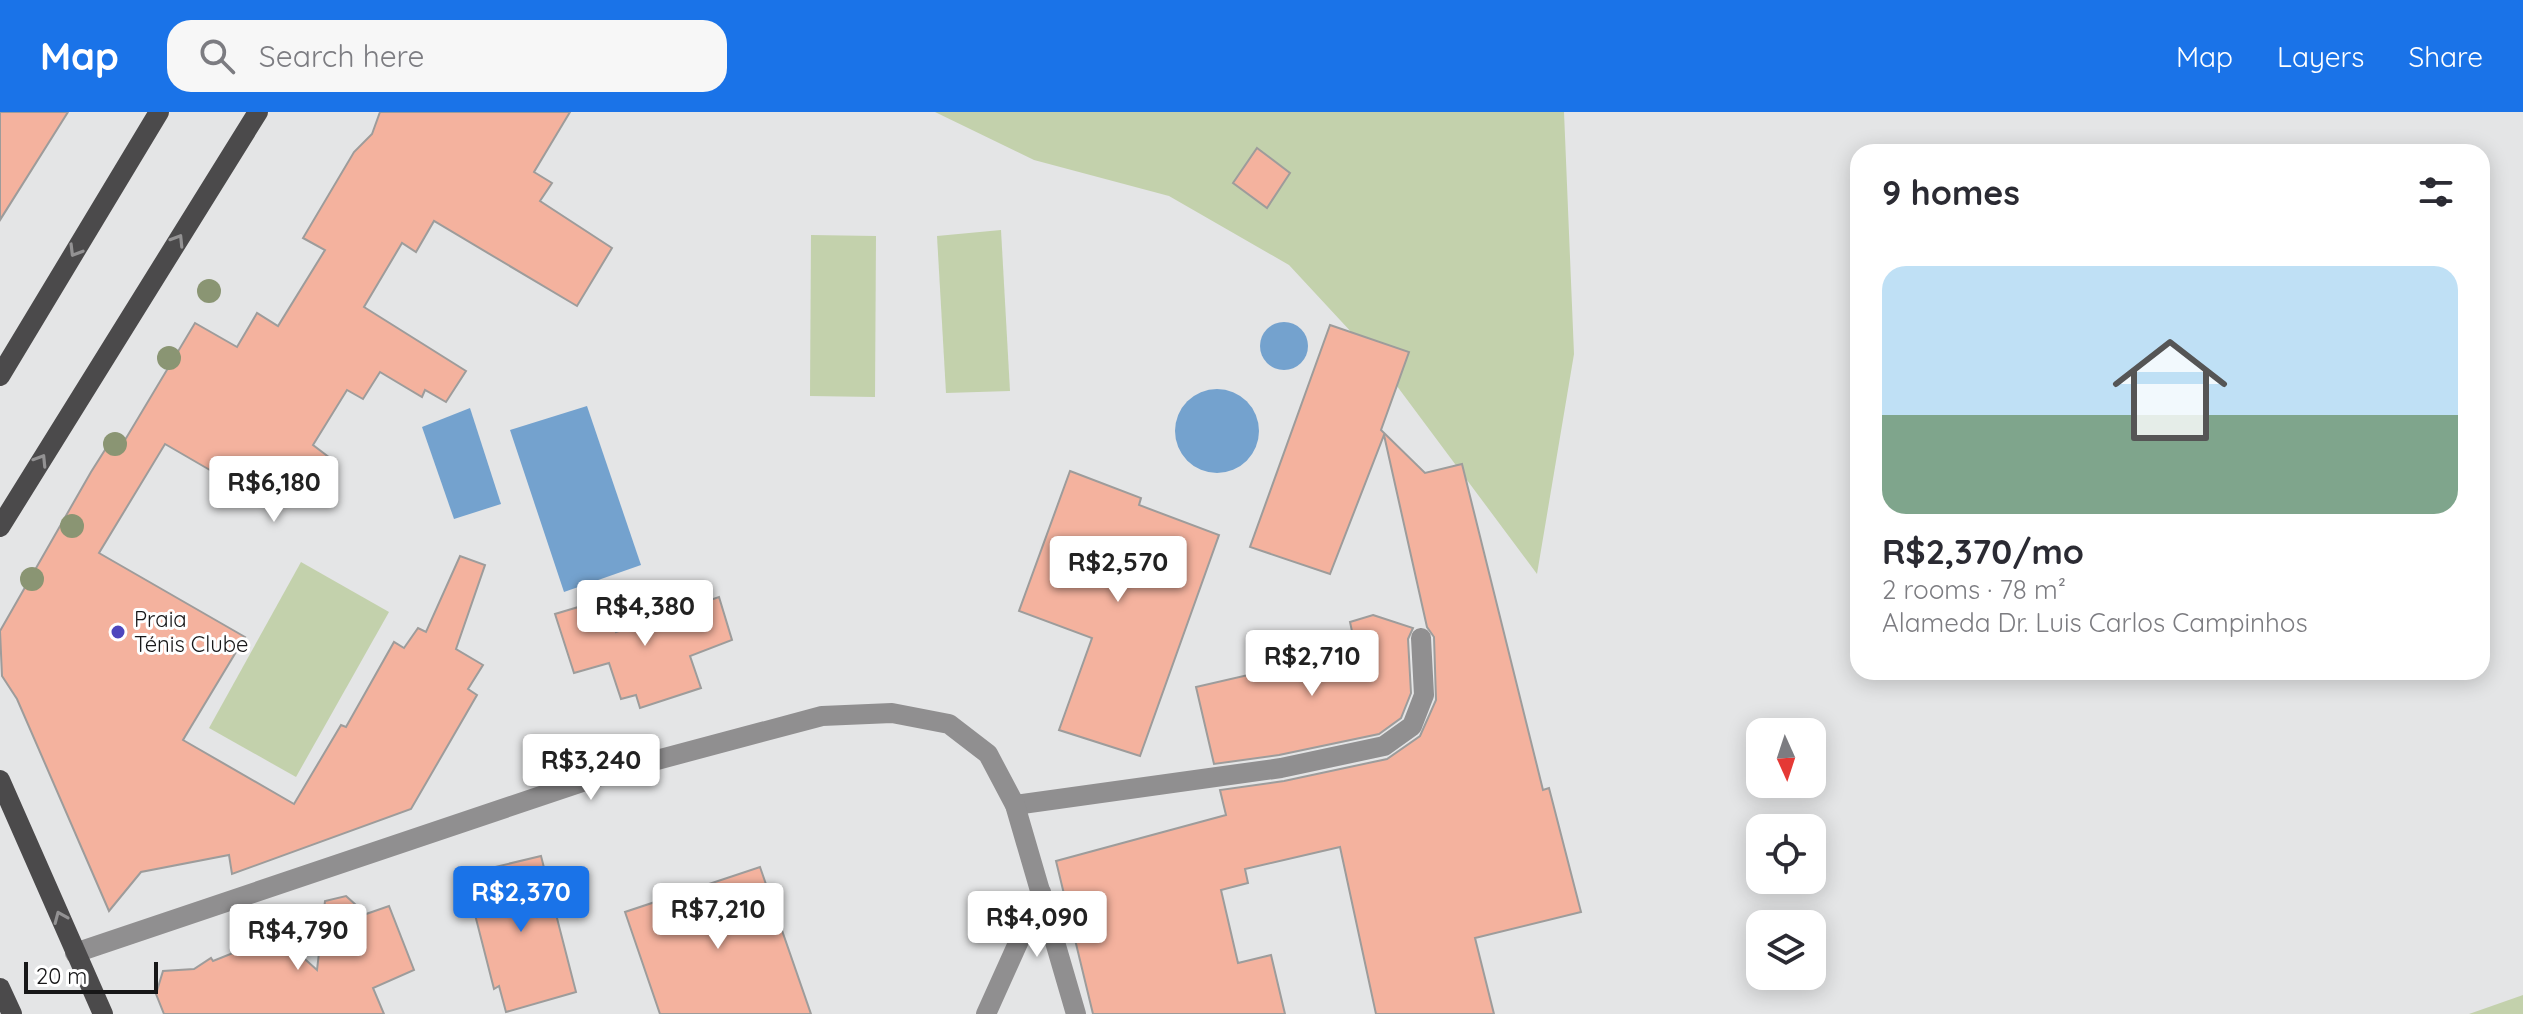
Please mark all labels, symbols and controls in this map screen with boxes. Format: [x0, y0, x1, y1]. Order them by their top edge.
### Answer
search box [167, 20, 727, 92]
text: Map [40, 32, 119, 80]
icon: search [195, 34, 239, 78]
text: Search here [259, 37, 424, 75]
text: Map [2176, 39, 2233, 74]
text: Layers [2277, 39, 2364, 74]
text: Share [2408, 39, 2483, 74]
icon: filters [2414, 170, 2458, 214]
text: 9 homes [1882, 171, 2020, 214]
one-way arrow [169, 234, 184, 248]
one-way arrow [69, 242, 85, 257]
icon: home [2098, 318, 2242, 462]
one-way arrow [32, 455, 47, 469]
pin: R$6,180 [200, 456, 348, 524]
text: R$6,180 [227, 465, 321, 498]
text: R$2,370/mo [1882, 530, 2084, 573]
pin: R$2,570 [1044, 536, 1192, 604]
text: R$2,570 [1068, 545, 1168, 578]
text: 2 rooms · 78 m² [1882, 573, 2066, 606]
pin: R$4,380 [571, 580, 719, 648]
text: R$4,380 [595, 589, 695, 622]
place label: Praia Ténis Clube [134, 605, 248, 658]
text: Alameda Dr. Luis Carlos Campinhos [1882, 606, 2308, 639]
marker: Praia Ténis Clube [109, 623, 127, 641]
pin: R$2,710 [1238, 630, 1386, 698]
text: R$2,710 [1264, 639, 1360, 672]
north arrow [1746, 718, 1826, 798]
map controls [1746, 718, 1826, 990]
pin: R$3,240 [517, 734, 665, 802]
text: R$3,240 [541, 743, 641, 776]
button: locate [1746, 814, 1826, 894]
pin: R$2,370 [447, 866, 595, 934]
text: R$2,370 [471, 875, 571, 908]
pin: R$7,210 [644, 883, 792, 951]
pin: R$4,090 [963, 891, 1111, 959]
text: R$7,210 [671, 892, 765, 925]
text: R$4,090 [986, 900, 1088, 933]
pin: R$4,790 [224, 904, 372, 972]
button: layers [1746, 910, 1826, 990]
one-way arrow [53, 911, 69, 925]
text: R$4,790 [248, 913, 348, 946]
scale bar [24, 958, 158, 994]
text: 20 m [36, 962, 87, 990]

